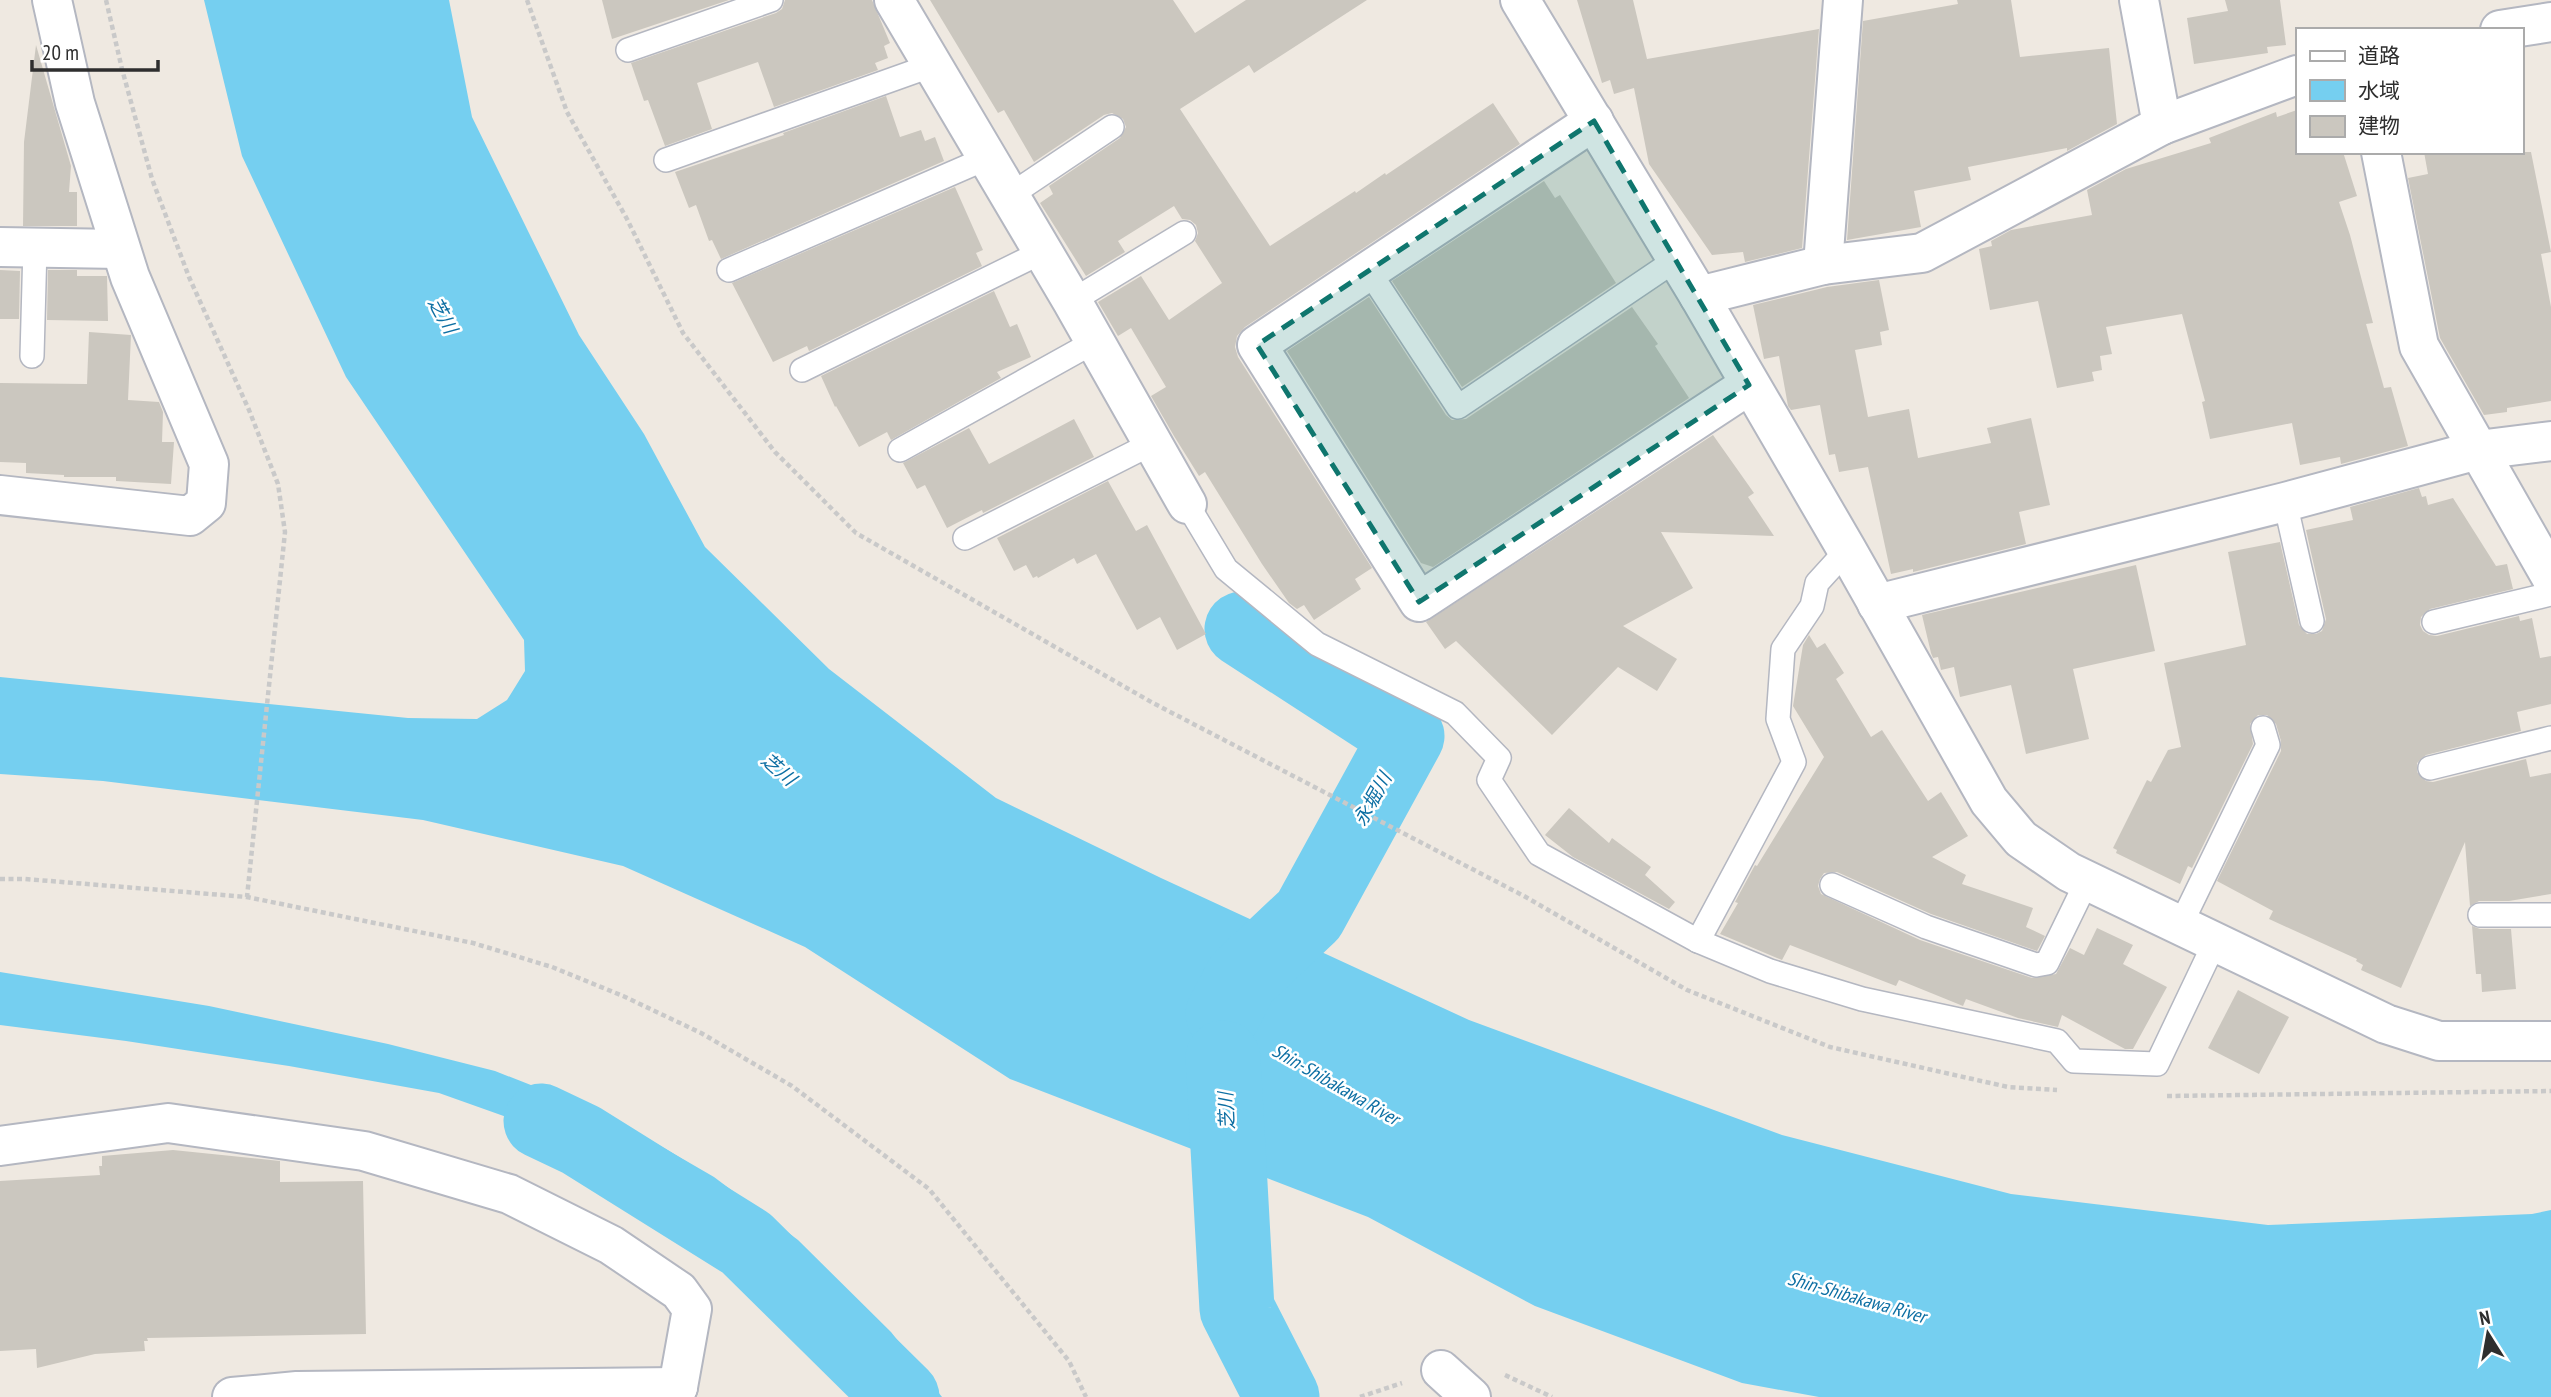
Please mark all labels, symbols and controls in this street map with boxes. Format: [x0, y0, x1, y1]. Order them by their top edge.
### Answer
scale bar [32, 28, 158, 72]
legend [2296, 28, 2523, 154]
text: 20 m [42, 39, 79, 66]
text: 道路 [2358, 42, 2400, 69]
text: 水域 [2358, 77, 2400, 104]
text: 建物 [2358, 112, 2400, 139]
water label: 芝川 [423, 293, 464, 339]
water label: 芝川 [757, 747, 803, 792]
water label: 永堀川 [1348, 767, 1397, 830]
water label: Shin-Shibakawa River [1268, 1038, 1406, 1131]
water label: 芝川 [1213, 1089, 1239, 1131]
water label: Shin-Shibakawa River [1785, 1266, 1931, 1329]
north arrow [2453, 1299, 2523, 1369]
text: N [2477, 1305, 2492, 1330]

